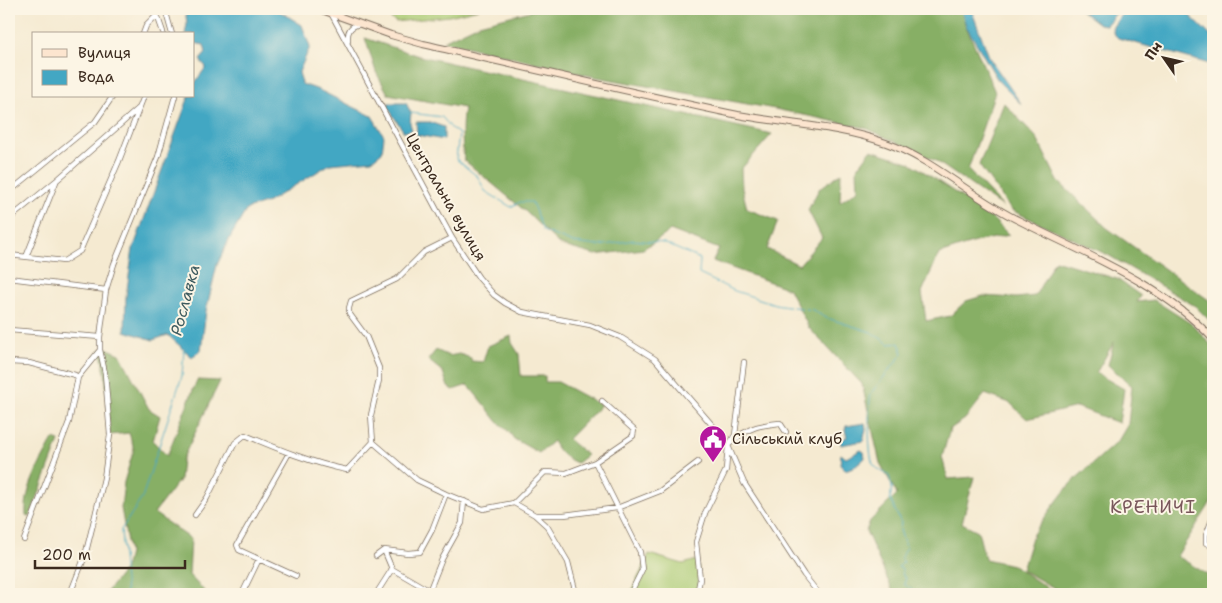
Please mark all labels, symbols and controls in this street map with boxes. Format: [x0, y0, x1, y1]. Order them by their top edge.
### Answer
legend [32, 32, 195, 98]
north arrow [1140, 32, 1190, 82]
text: Пн [1141, 38, 1166, 63]
text: Вулиця [78, 43, 131, 63]
text: Вода [78, 67, 115, 87]
street label: Центральна вулиця [401, 129, 491, 265]
water label: Рославка [165, 262, 205, 338]
public building icon: Сільський клуб [698, 424, 728, 463]
place label: Сільський клуб [732, 429, 842, 449]
district label: КРЕНИЧІ [1110, 495, 1196, 519]
scale bar [35, 538, 185, 570]
text: 200 m [42, 545, 91, 565]

